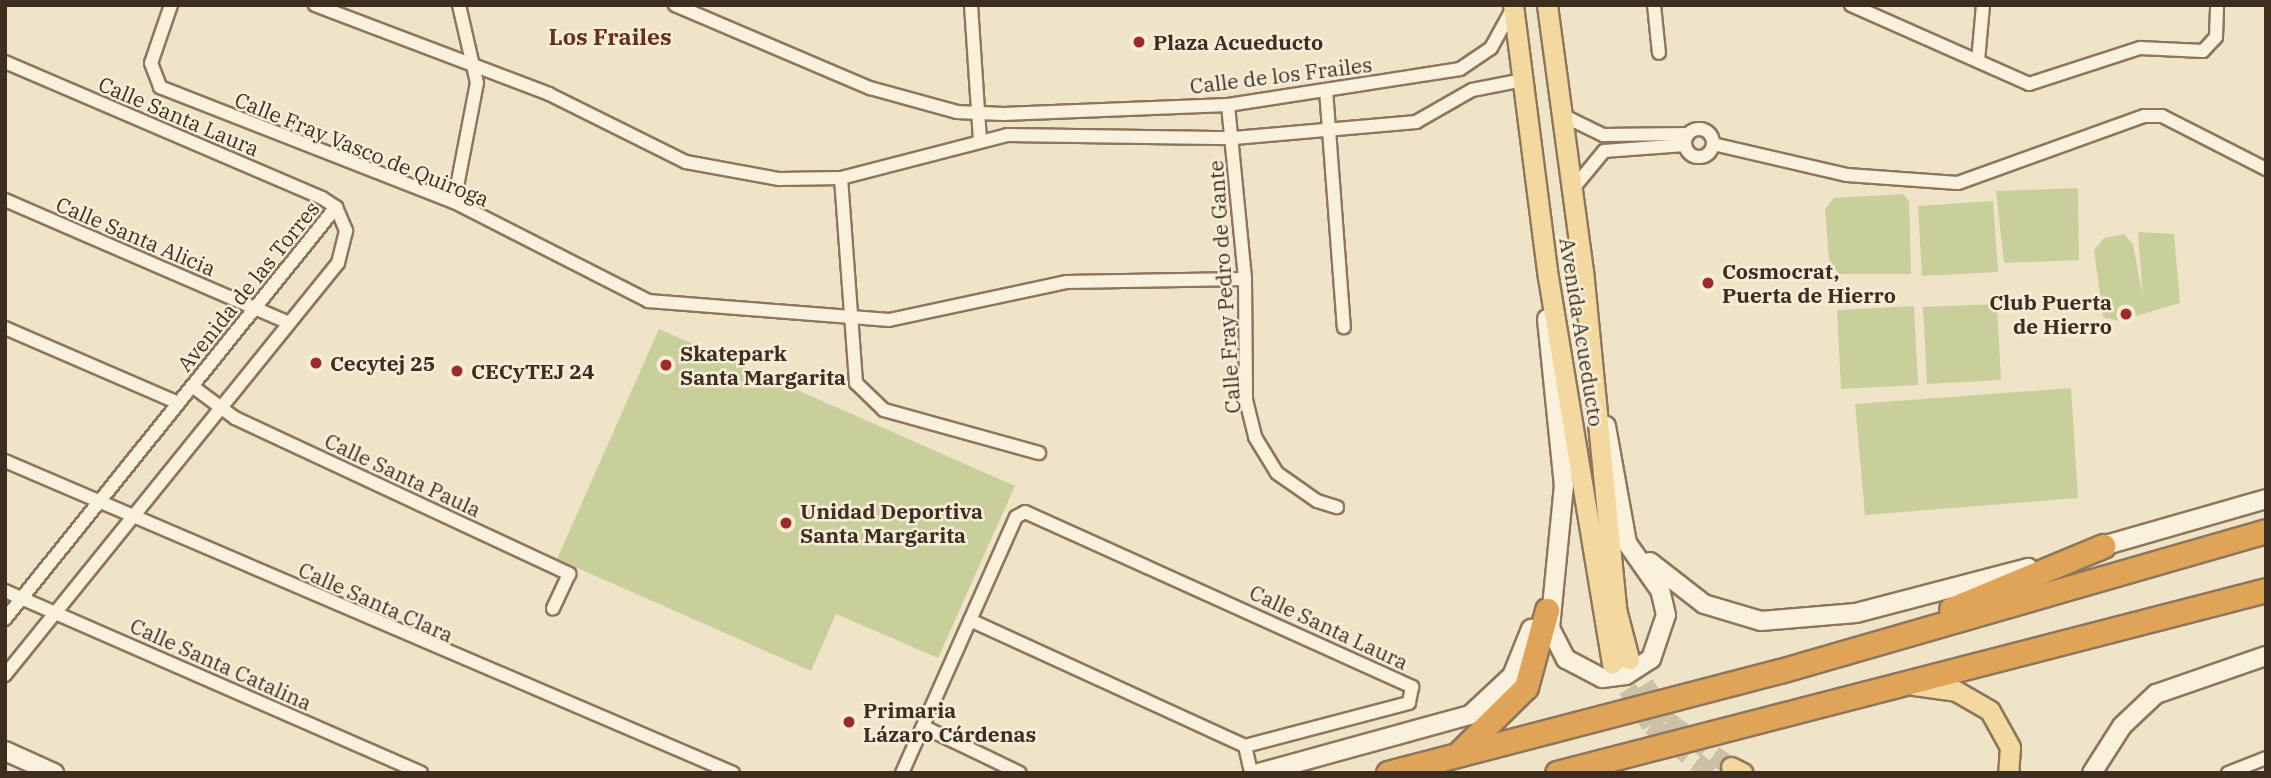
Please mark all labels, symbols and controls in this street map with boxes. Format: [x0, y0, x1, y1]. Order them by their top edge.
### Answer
district label: Los Frailes [548, 22, 672, 50]
place label: Plaza Acueducto [1153, 29, 1323, 55]
marker: Plaza Acueducto [1131, 34, 1147, 50]
street label: Calle de los Frailes [1188, 51, 1374, 99]
street label: Calle Santa Laura [95, 71, 263, 161]
street label: Calle Fray Vasco de Quiroga [231, 86, 493, 212]
street label: Calle Fray Pedro de Gante [1203, 160, 1245, 414]
street label: Calle Santa Alicia [53, 191, 219, 281]
street label: Avenida de las Torres [172, 196, 324, 376]
street label: Avenida Acueducto [1555, 236, 1609, 428]
place label: Cosmocrat, Puerta de Hierro [1722, 258, 1896, 308]
marker: Cosmocrat, Puerta de Hierro [1700, 275, 1716, 291]
place label: Club Puerta de Hierro [1989, 289, 2112, 339]
marker: Club Puerta de Hierro [2118, 306, 2134, 322]
place label: Skatepark Santa Margarita [680, 340, 846, 390]
place label: Cecytej 25 [330, 350, 435, 376]
marker: Cecytej 25 [308, 355, 324, 371]
marker: Skatepark Santa Margarita [658, 357, 674, 373]
place label: CECyTEJ 24 [471, 358, 595, 384]
marker: CECyTEJ 24 [449, 363, 465, 379]
street label: Calle Santa Paula [321, 428, 485, 522]
place label: Unidad Deportiva Santa Margarita [800, 498, 983, 548]
marker: Unidad Deportiva Santa Margarita [778, 515, 794, 531]
street label: Calle Santa Clara [295, 557, 457, 647]
street label: Calle Santa Laura [1246, 579, 1412, 675]
street label: Calle Santa Catalina [126, 613, 316, 715]
place label: Primaria Lázaro Cárdenas [863, 697, 1036, 747]
marker: Primaria Lázaro Cárdenas [841, 714, 857, 730]

